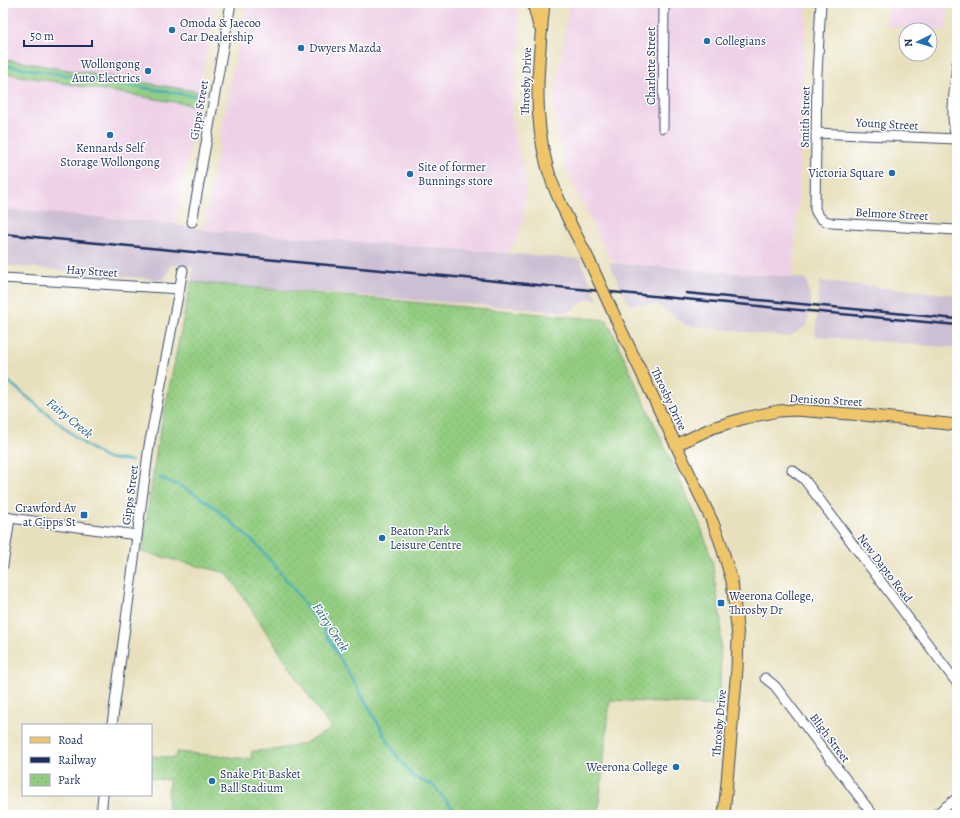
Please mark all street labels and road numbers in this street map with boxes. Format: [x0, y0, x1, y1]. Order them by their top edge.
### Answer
street label: Charlotte Street [643, 27, 659, 105]
street label: Throsby Drive [517, 47, 535, 115]
street label: Gipps Street [186, 79, 212, 141]
street label: Smith Street [796, 86, 814, 148]
street label: Young Street [854, 114, 919, 134]
street label: Belmore Street [855, 204, 929, 224]
street label: Hay Street [66, 261, 118, 281]
street label: Throsby Drive [647, 365, 691, 433]
street label: Denison Street [789, 390, 863, 410]
street label: Gipps Street [118, 464, 142, 526]
street label: New Dapto Road [854, 530, 916, 606]
street label: Throsby Drive [708, 689, 730, 757]
street label: Bligh Street [806, 710, 854, 766]

